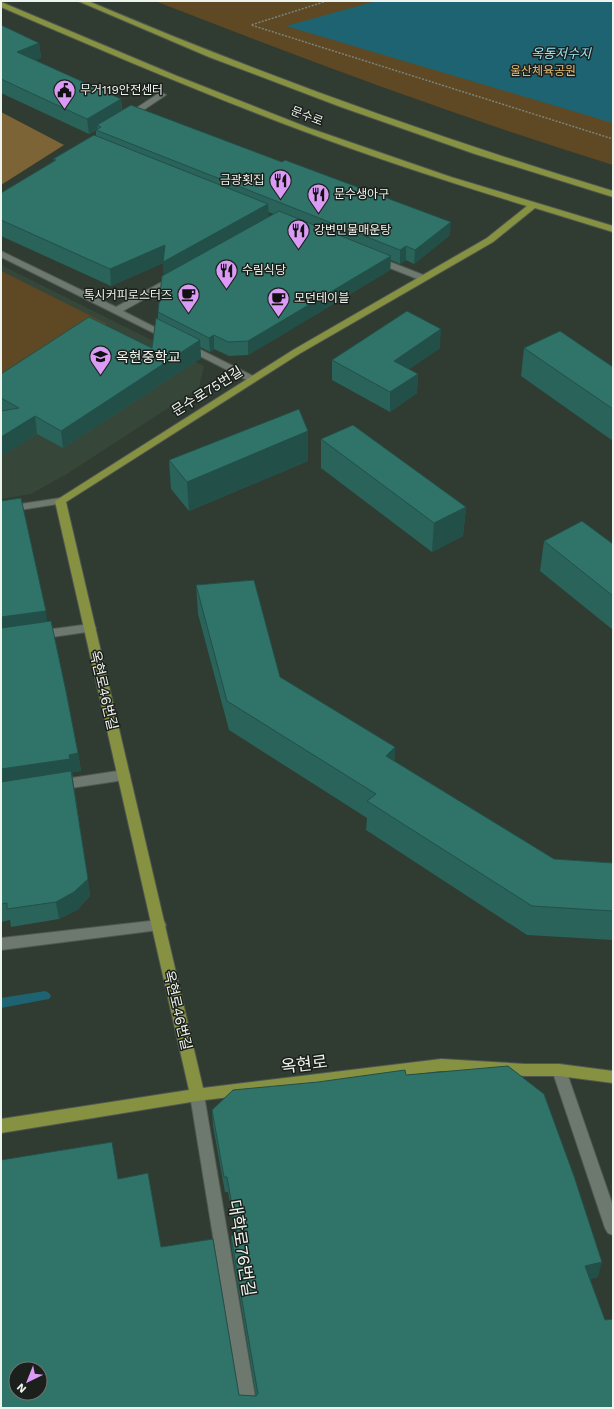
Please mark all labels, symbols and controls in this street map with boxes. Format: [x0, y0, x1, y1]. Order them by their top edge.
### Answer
water label: 옥동저수지 [531, 46, 592, 61]
park label: 울산체육공원 [510, 64, 576, 78]
public building icon: 무거119안전센터 [51, 77, 77, 110]
place label: 무거119안전센터 [80, 83, 163, 97]
street label: 문수로 [289, 104, 325, 128]
restaurant icon: 금광횟집 [267, 167, 293, 200]
place label: 금광횟집 [220, 173, 264, 187]
restaurant icon: 문수생아구 [306, 181, 332, 214]
place label: 문수생아구 [334, 187, 389, 201]
restaurant icon: 강변민물매운탕 [286, 217, 312, 250]
place label: 강변민물매운탕 [314, 223, 391, 237]
restaurant icon: 수림식당 [214, 257, 240, 290]
place label: 수림식당 [242, 263, 286, 277]
cafe icon: 톡시커피로스터즈 [175, 282, 201, 315]
cafe icon: 모던테이블 [266, 285, 292, 318]
place label: 톡시커피로스터즈 [84, 288, 172, 302]
place label: 모던테이블 [294, 291, 349, 305]
school or university icon: 옥현중학교 [88, 344, 114, 377]
place label: 옥현중학교 [116, 349, 181, 365]
street label: 문수로75번길 [169, 363, 245, 419]
street label: 옥현로46번길 [87, 649, 121, 731]
street label: 옥현로46번길 [161, 969, 195, 1051]
street label: 옥현로 [279, 1051, 329, 1077]
street label: 대학로76번길 [224, 1198, 260, 1298]
north arrow [8, 1361, 48, 1401]
text: N [14, 1380, 29, 1395]

